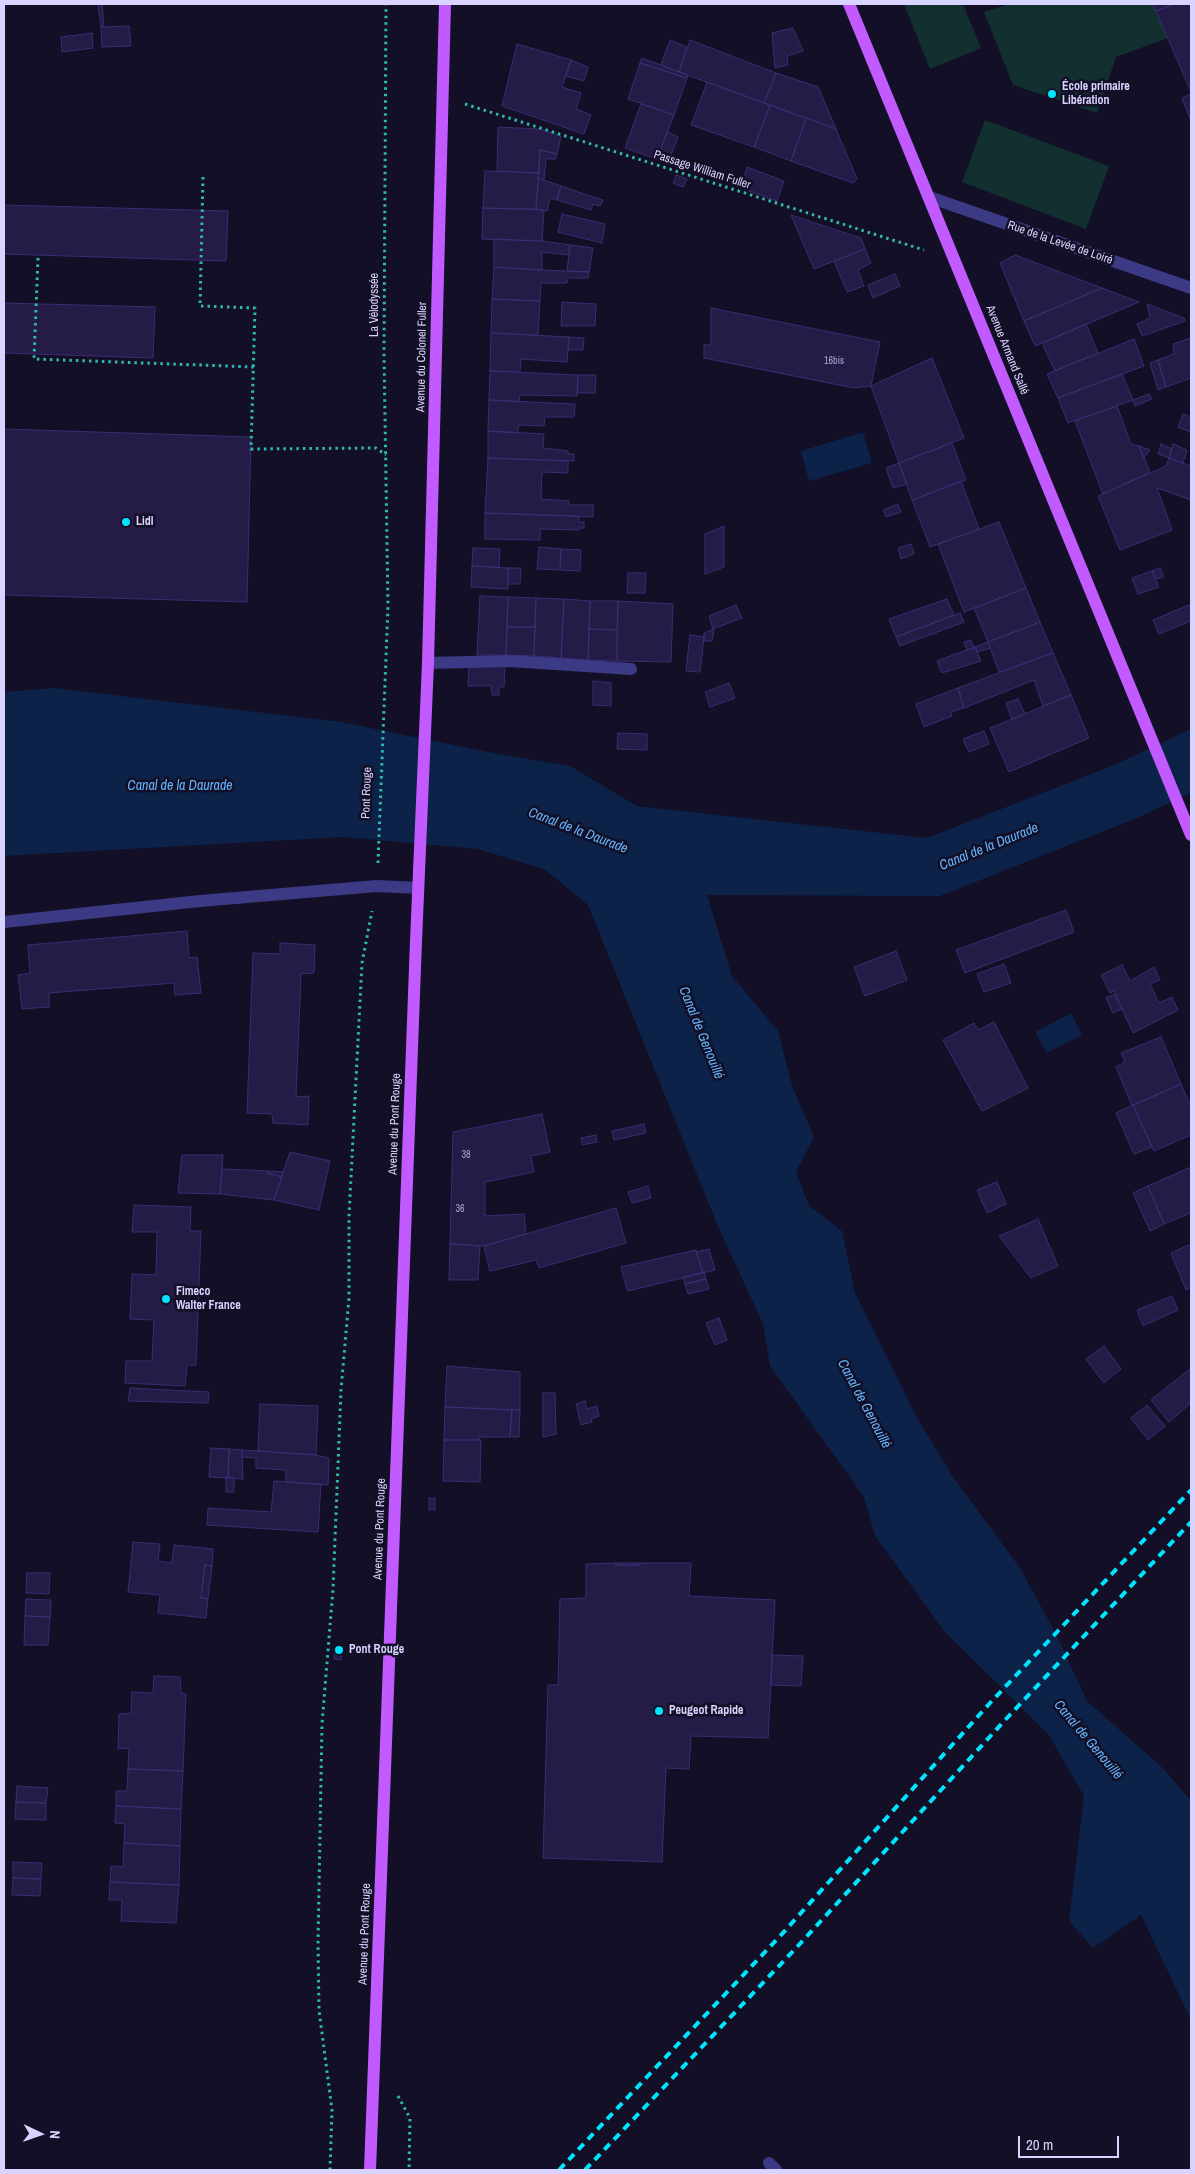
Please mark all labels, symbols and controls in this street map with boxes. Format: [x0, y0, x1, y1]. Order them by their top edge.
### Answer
place label: École primaire Libération [1062, 80, 1130, 108]
marker: École primaire Libération [1046, 88, 1058, 100]
street label: Passage William Fuller [652, 148, 752, 192]
street label: Rue de la Levée de Loiré [1005, 218, 1115, 268]
street label: La Vélodyssée [368, 273, 382, 337]
street label: Avenue du Colonel Fuller [414, 302, 430, 412]
street label: Avenue Armand Sallé [983, 303, 1031, 397]
house number: 16bis [824, 355, 844, 367]
place label: Lidl [136, 515, 153, 529]
marker: Lidl [120, 516, 132, 528]
street label: Pont Rouge [359, 767, 375, 819]
water label: Canal de la Daurade [127, 778, 233, 794]
water label: Canal de la Daurade [526, 804, 630, 858]
water label: Canal de la Daurade [937, 819, 1041, 875]
water label: Canal de Genouillé [675, 984, 727, 1082]
street label: Avenue du Pont Rouge [386, 1073, 404, 1175]
house number: 38 [461, 1149, 471, 1161]
house number: 36 [455, 1203, 465, 1215]
place label: Fimeco Walter France [176, 1285, 241, 1313]
marker: Fimeco Walter France [160, 1293, 172, 1305]
water label: Canal de Genouillé [834, 1357, 894, 1451]
street label: Avenue du Pont Rouge [371, 1478, 389, 1580]
place label: Pont Rouge [349, 1643, 404, 1657]
marker: Pont Rouge [333, 1644, 345, 1656]
water label: Canal de Genouillé [1050, 1697, 1126, 1783]
place label: Peugeot Rapide [669, 1704, 743, 1718]
marker: Peugeot Rapide [653, 1705, 665, 1717]
street label: Avenue du Pont Rouge [356, 1883, 374, 1985]
north arrow [15, 2109, 65, 2159]
scale bar [1020, 2126, 1121, 2158]
text: N [46, 2130, 64, 2139]
text: 20 m [1026, 2134, 1053, 2155]

